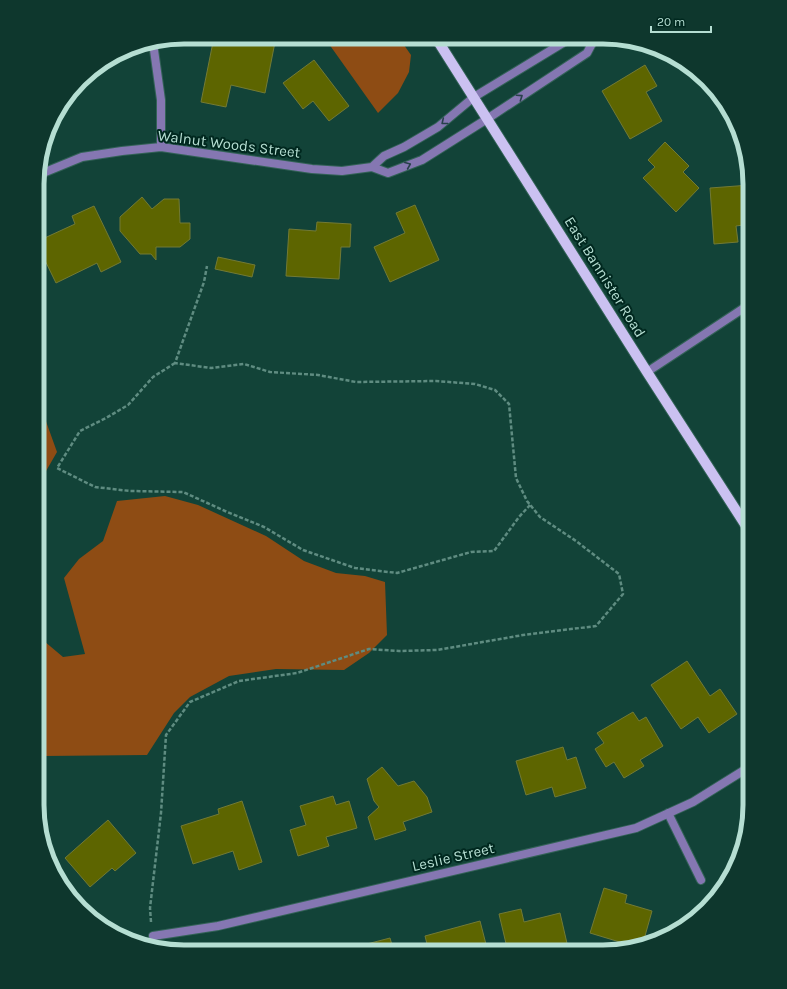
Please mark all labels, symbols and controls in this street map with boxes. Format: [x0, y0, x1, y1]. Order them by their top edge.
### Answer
scale bar [651, 8, 711, 34]
text: 20 m [657, 15, 685, 29]
one-way arrow [516, 95, 523, 102]
one-way arrow [441, 118, 449, 125]
street label: Walnut Woods Street [157, 126, 302, 162]
one-way arrow [405, 162, 412, 170]
street label: East Bannister Road [561, 213, 649, 341]
street label: Leslie Street [410, 839, 496, 875]

